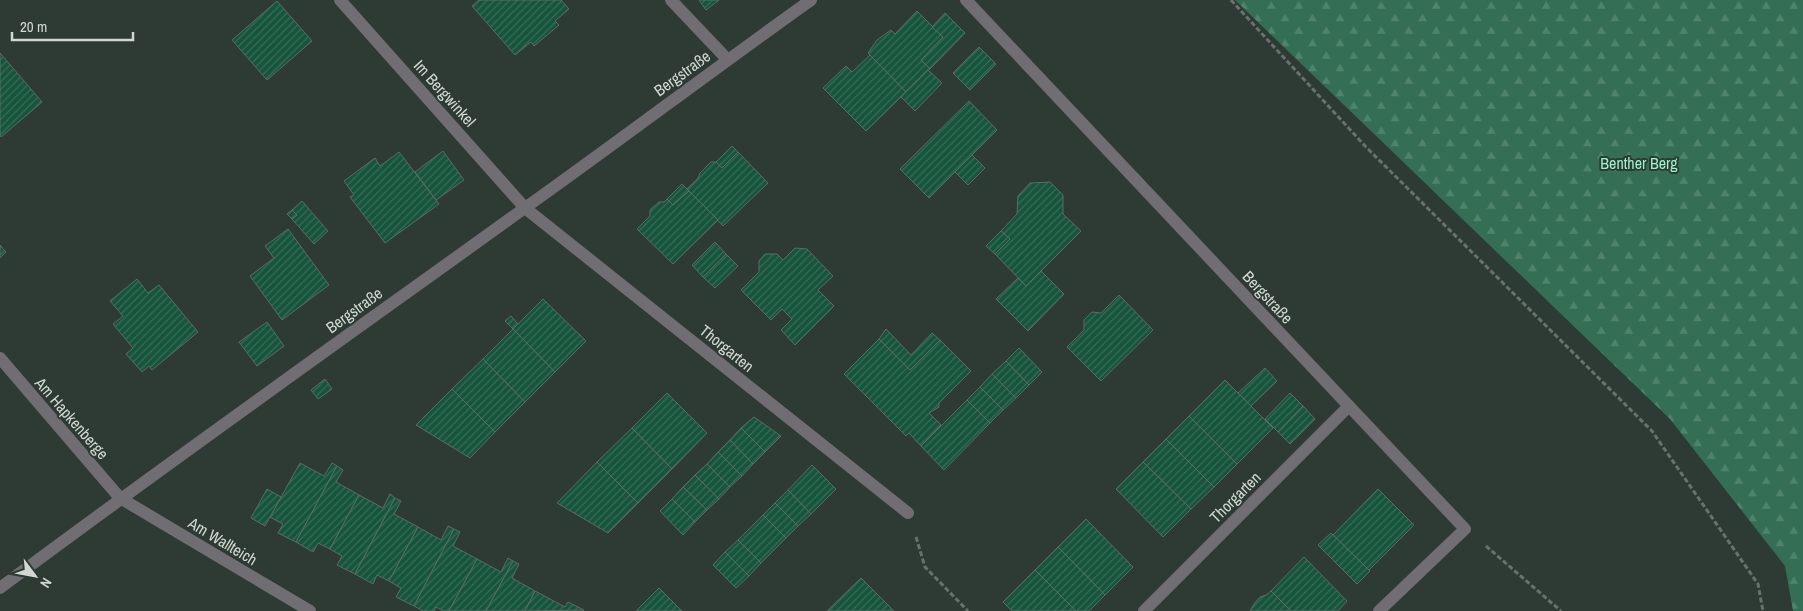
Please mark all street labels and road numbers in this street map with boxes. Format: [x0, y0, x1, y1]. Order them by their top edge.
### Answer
street label: Bergstraße [649, 45, 715, 101]
street label: Im Bergwinkel [409, 55, 481, 131]
street label: Bergstraße [1238, 266, 1298, 328]
street label: Bergstraße [321, 282, 387, 338]
street label: Thorgarten [695, 319, 759, 377]
street label: Am Hapkenberge [30, 371, 114, 464]
street label: Thorgarten [1205, 467, 1265, 527]
street label: Am Wallteich [184, 511, 262, 570]

